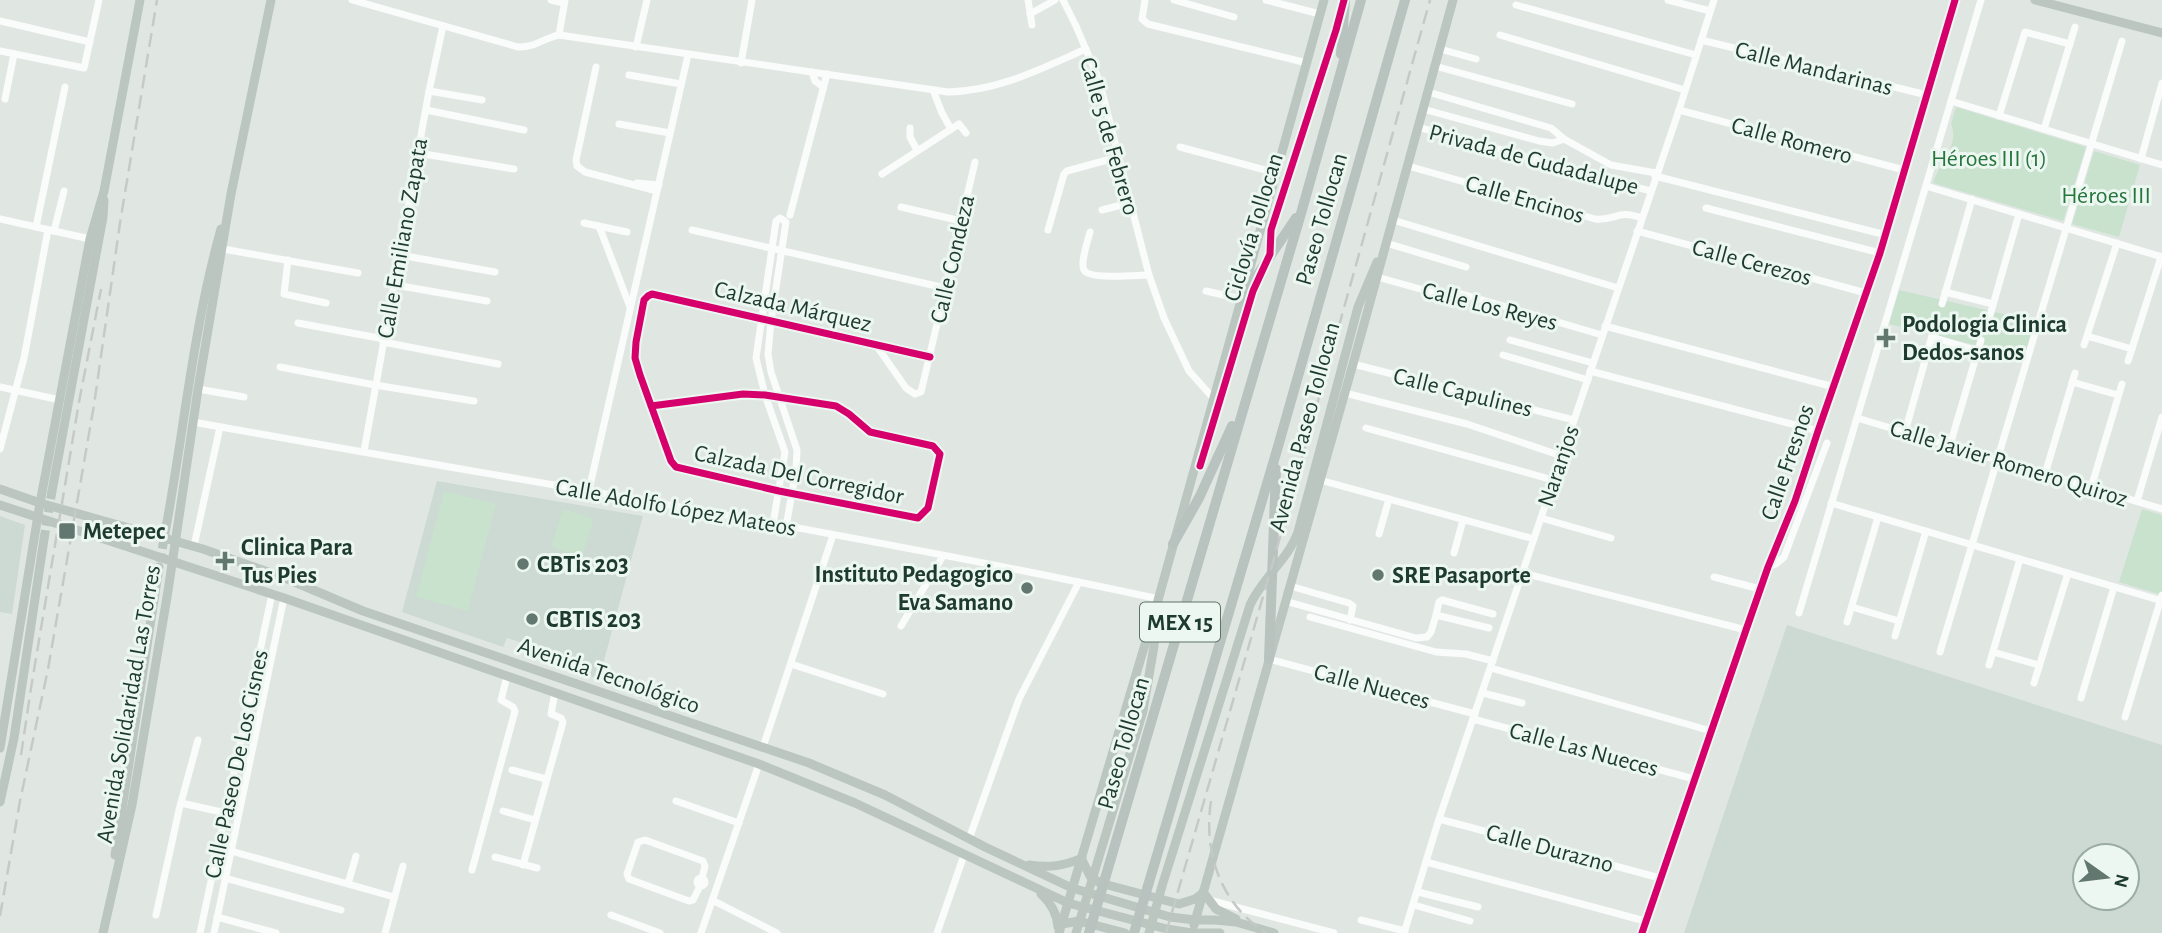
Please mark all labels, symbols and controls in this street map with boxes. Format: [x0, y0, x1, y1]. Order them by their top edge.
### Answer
street label: Calle Mandarinas [1732, 38, 1895, 100]
street label: Calle 5 de Febrero [1075, 55, 1143, 218]
street label: Calle Romero [1729, 113, 1855, 169]
street label: Privada de Gudadalupe [1426, 120, 1641, 200]
street label: Calle Emiliano Zapata [374, 136, 432, 340]
park label: Héroes III (1) [1931, 147, 2047, 171]
street label: Ciclovía Tollocan [1220, 150, 1288, 304]
street label: Paseo Tollocan [1292, 150, 1352, 288]
street label: Calle Encinos [1463, 172, 1587, 228]
park label: Héroes III [2061, 184, 2151, 208]
street label: Calle Condeza [927, 193, 979, 326]
street label: Calle Cerezos [1689, 236, 1814, 290]
street label: Calzada Márquez [712, 277, 874, 337]
street label: Calle Los Reyes [1420, 279, 1560, 335]
place label: Podologia Clinica Dedos-sanos [1902, 313, 2067, 365]
street label: Avenida Paseo Tollocan [1265, 320, 1345, 535]
marker: Podologia Clinica Dedos-sanos [1876, 328, 1896, 348]
street label: Calle Capulines [1391, 364, 1535, 422]
street label: Calle Fresnos [1757, 401, 1819, 523]
street label: Calle Javier Romero Quiroz [1887, 416, 2130, 512]
street label: Naranjos [1534, 422, 1584, 510]
street label: Calzada Del Corregidor [692, 441, 906, 509]
street label: Calle Adolfo López Mateos [554, 475, 798, 541]
place label: Metepec [83, 520, 165, 544]
marker: Metepec [57, 521, 77, 541]
place label: Clinica Para Tus Pies [241, 536, 353, 588]
marker: Clinica Para Tus Pies [215, 551, 235, 571]
place label: CBTis 203 [537, 553, 629, 577]
marker: CBTis 203 [515, 556, 531, 572]
street label: Avenida Solidaridad Las Torres [93, 563, 165, 845]
place label: Instituto Pedagogico Eva Samano [815, 563, 1013, 615]
place label: SRE Pasaporte [1392, 564, 1531, 588]
marker: SRE Pasaporte [1370, 567, 1386, 583]
marker: Instituto Pedagogico Eva Samano [1019, 580, 1035, 596]
road number: MEX 15 [1140, 602, 1220, 642]
place label: CBTIS 203 [546, 608, 641, 632]
marker: CBTIS 203 [524, 611, 540, 627]
street label: Avenida Tecnológico [515, 634, 703, 718]
street label: Calle Paseo De Los Cisnes [201, 648, 273, 881]
street label: Calle Nueces [1311, 660, 1432, 714]
street label: Paseo Tollocan [1094, 674, 1154, 812]
street label: Calle Las Nueces [1507, 719, 1661, 781]
street label: Calle Durazno [1484, 820, 1616, 877]
north arrow [2071, 842, 2141, 912]
text: N [2110, 872, 2132, 889]

